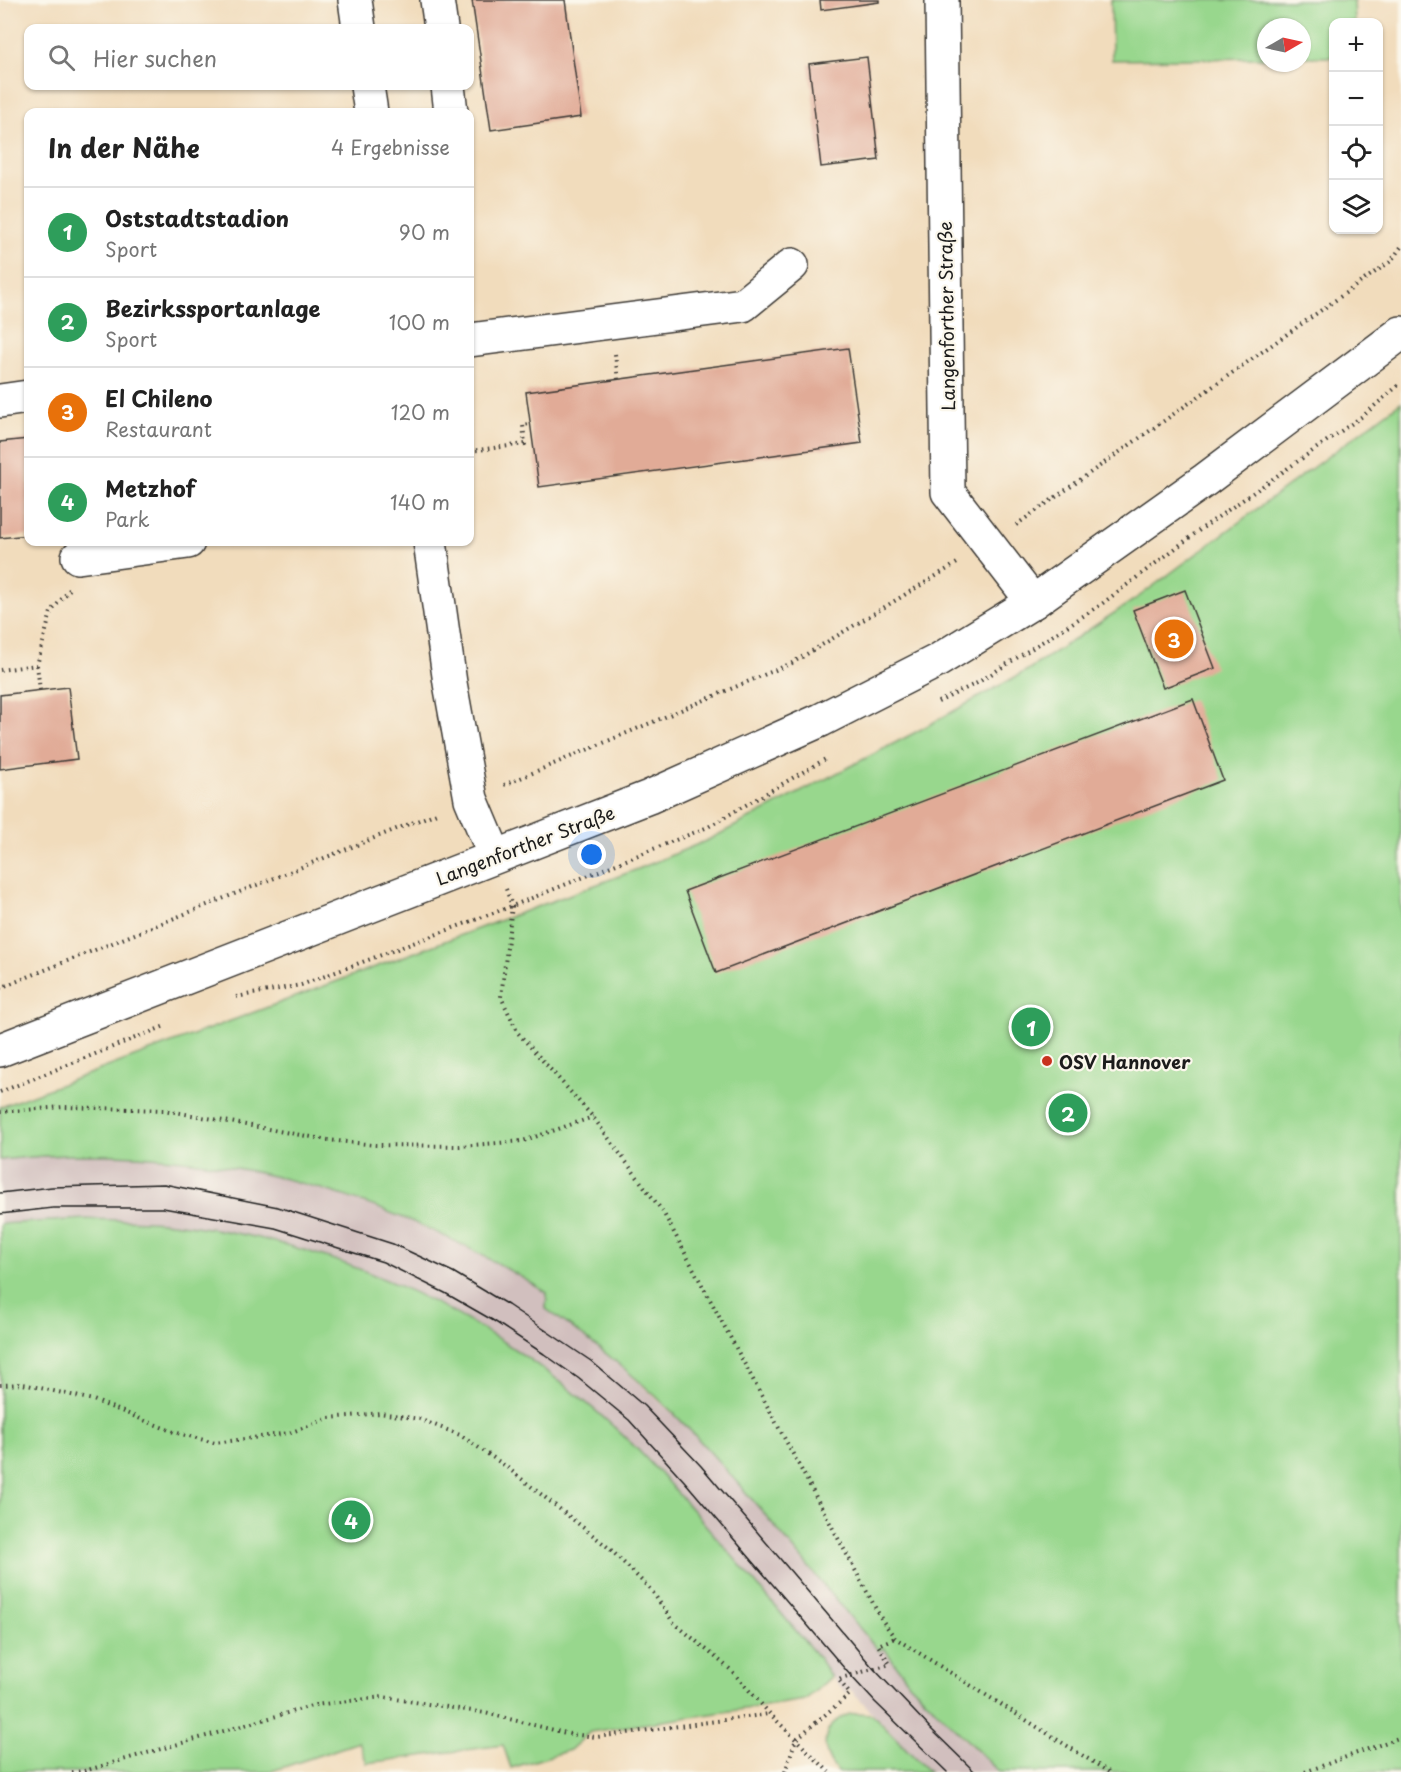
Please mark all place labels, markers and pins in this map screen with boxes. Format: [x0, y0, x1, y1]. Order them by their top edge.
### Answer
pin: 3 [1154, 616, 1194, 662]
pin: 1 [1012, 1004, 1050, 1050]
place label: OSV Hannover [1059, 1048, 1191, 1075]
marker: OSV Hannover [1040, 1054, 1054, 1068]
pin: 2 [1048, 1090, 1088, 1136]
pin: 4 [332, 1498, 370, 1543]

